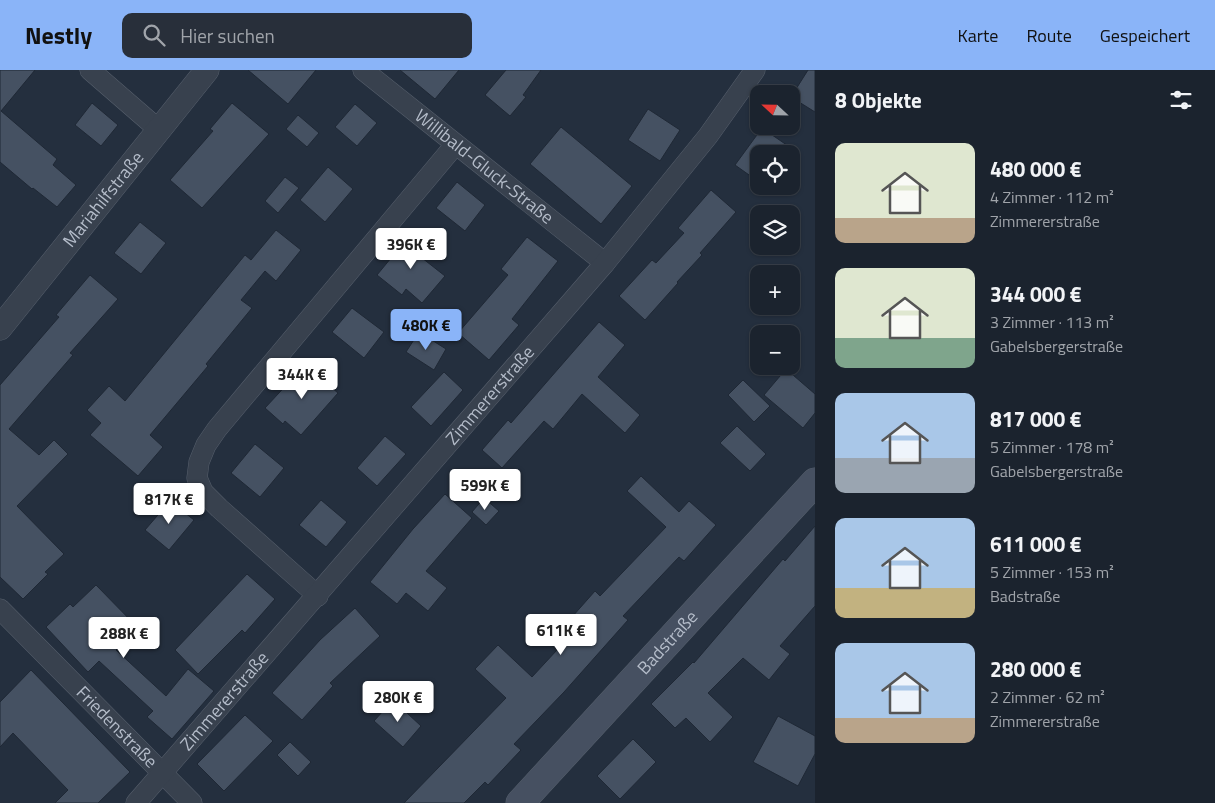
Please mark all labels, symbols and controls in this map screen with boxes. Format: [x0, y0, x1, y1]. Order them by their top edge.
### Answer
search box [122, 13, 472, 58]
text: Nestly [25, 17, 92, 53]
icon: search [140, 21, 168, 49]
text: Hier suchen [180, 21, 275, 50]
text: Karte [957, 22, 998, 49]
text: Route [1026, 22, 1072, 49]
text: Gespeichert [1100, 22, 1190, 49]
text: 8 Objekte [835, 84, 922, 116]
north arrow [750, 85, 800, 135]
map controls [750, 85, 800, 375]
icon: filters [1167, 86, 1195, 114]
street label: Willibald-Gluck-Straße [409, 102, 560, 230]
street label: Mariahilfstraße [56, 145, 150, 253]
button: locate [750, 145, 800, 195]
text: 480 000 € [990, 153, 1082, 185]
icon: home [875, 163, 935, 223]
text: 4 Zimmer · 112 m² [990, 185, 1114, 209]
button: layers [750, 205, 800, 255]
text: Zimmererstraße [990, 209, 1100, 233]
pin: 396K € [370, 228, 452, 270]
text: 396K € [387, 232, 435, 256]
button: + [750, 265, 800, 315]
text: 344 000 € [990, 278, 1082, 310]
icon: home [875, 288, 935, 348]
pin: 480K € [385, 308, 467, 351]
text: 3 Zimmer · 113 m² [990, 310, 1114, 334]
text: 480K € [402, 313, 450, 337]
button: − [750, 325, 800, 375]
text: Gabelsbergerstraße [990, 334, 1123, 358]
street label: Zimmererstraße [439, 339, 540, 450]
pin: 344K € [261, 358, 343, 400]
text: 344K € [278, 362, 326, 386]
text: 817 000 € [990, 403, 1082, 435]
icon: home [875, 413, 935, 473]
text: 5 Zimmer · 178 m² [990, 435, 1114, 459]
text: Gabelsbergerstraße [990, 459, 1123, 483]
pin: 599K € [444, 468, 526, 511]
text: 599K € [461, 473, 509, 497]
pin: 817K € [128, 482, 210, 525]
text: 817K € [145, 487, 193, 511]
text: 611 000 € [990, 528, 1082, 560]
icon: home [875, 538, 935, 598]
text: 5 Zimmer · 153 m² [990, 560, 1114, 584]
text: Badstraße [990, 584, 1060, 608]
street label: Badstraße [630, 604, 704, 680]
pin: 611K € [520, 614, 602, 656]
pin: 288K € [83, 616, 165, 659]
text: 611K € [537, 618, 585, 642]
text: 288K € [100, 621, 148, 645]
street label: Zimmererstraße [173, 645, 275, 756]
text: 280 000 € [990, 653, 1082, 685]
icon: home [875, 663, 935, 723]
street label: Friedenstraße [70, 679, 164, 774]
pin: 280K € [357, 680, 439, 723]
text: 280K € [374, 685, 422, 709]
text: 2 Zimmer · 62 m² [990, 685, 1105, 709]
text: Zimmererstraße [990, 709, 1100, 733]

